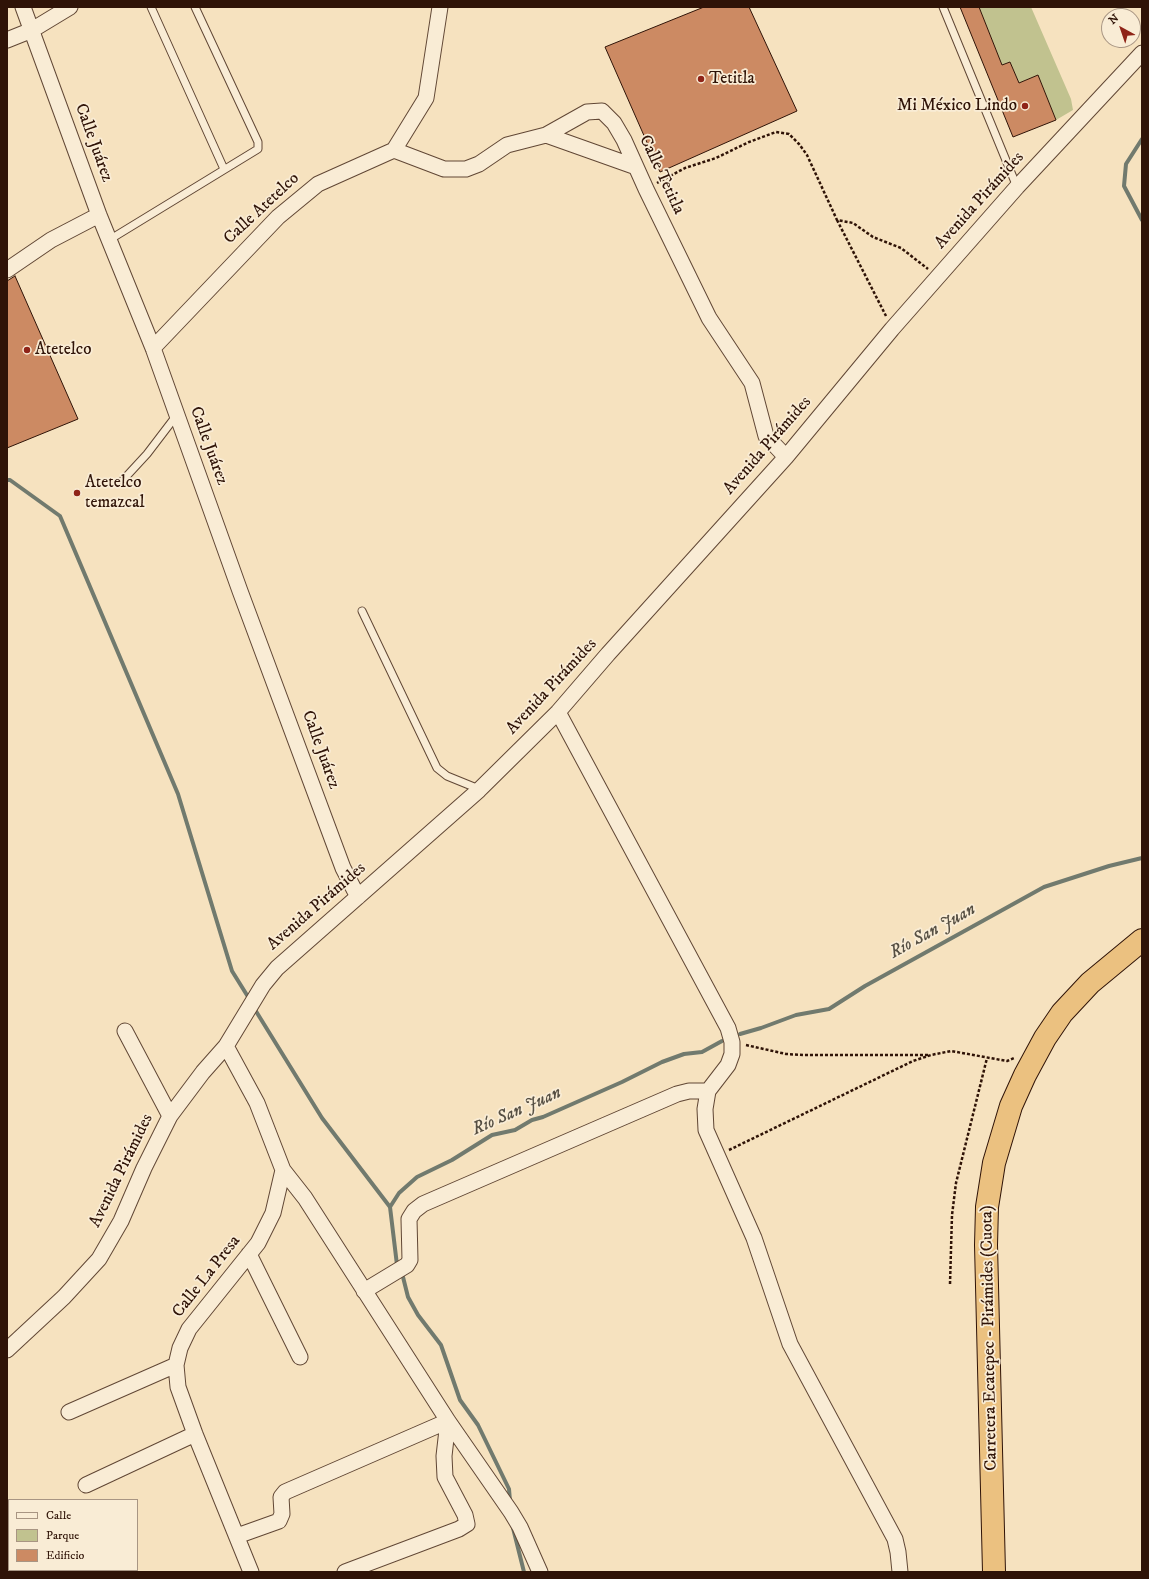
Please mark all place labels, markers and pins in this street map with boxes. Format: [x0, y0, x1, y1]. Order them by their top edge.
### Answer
place label: Tetitla [709, 69, 755, 89]
marker: Tetitla [696, 74, 706, 84]
place label: Mi México Lindo [897, 96, 1017, 116]
marker: Mi México Lindo [1020, 101, 1030, 111]
place label: Atetelco [35, 340, 91, 360]
marker: Atetelco [22, 345, 32, 355]
place label: Atetelco temazcal [85, 473, 144, 513]
marker: Atetelco temazcal [72, 488, 82, 498]

